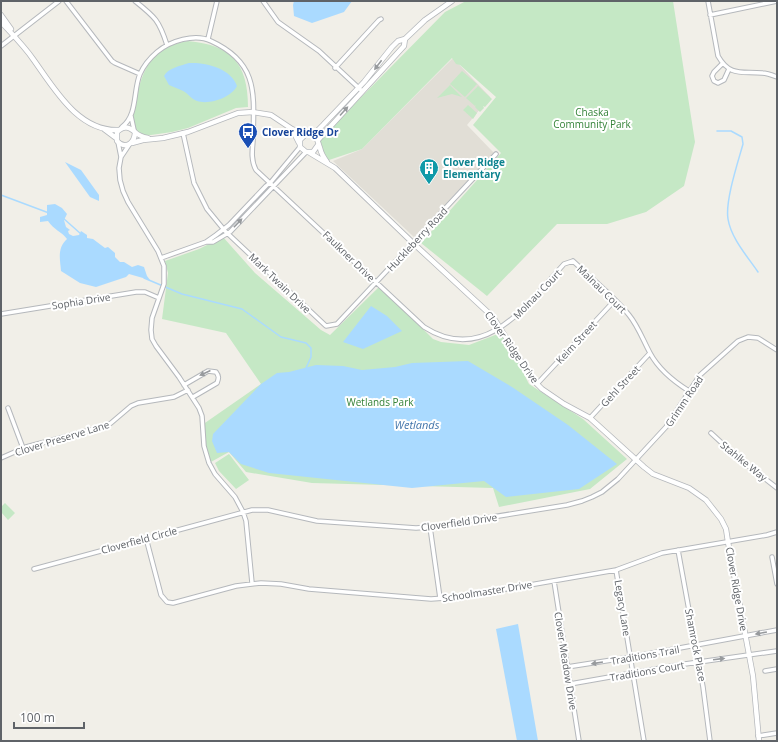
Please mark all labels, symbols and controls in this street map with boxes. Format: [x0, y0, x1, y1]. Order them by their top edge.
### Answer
one-way arrow [373, 60, 382, 71]
park label: Chaska Community Park [553, 105, 632, 131]
one-way arrow [339, 106, 348, 116]
bus stop icon: Clover Ridge Dr [237, 121, 259, 149]
place label: Clover Ridge Dr [262, 125, 339, 139]
place label: Clover Ridge Elementary [443, 155, 505, 181]
building icon: Clover Ridge Elementary [418, 157, 440, 185]
street label: Huckleberry Road [384, 204, 450, 274]
one-way arrow [233, 218, 243, 228]
street label: Faulkner Drive [320, 228, 378, 285]
street label: Mark Twain Drive [246, 250, 314, 316]
street label: Malnau Court [574, 262, 630, 316]
street label: Molnau Court [510, 266, 565, 322]
street label: Sophia Drive [51, 289, 112, 313]
street label: Clover Ridge Drive [482, 308, 542, 386]
street label: Keim Street [552, 317, 600, 367]
street label: Gehl Street [597, 362, 643, 410]
one-way arrow [200, 370, 211, 376]
street label: Grimm Road [662, 373, 706, 429]
park label: Wetlands Park [346, 395, 414, 409]
street label: Clover Preserve Lane [13, 417, 111, 459]
water label: Wetlands [395, 417, 440, 432]
street label: Stahlke Way [718, 438, 771, 485]
street label: Cloverfield Drive [420, 510, 498, 534]
street label: Cloverfield Circle [99, 523, 179, 557]
street label: Clover Ridge Drive [723, 546, 751, 632]
street label: Schoolmaster Drive [441, 577, 533, 605]
street label: Legacy Lane [612, 579, 634, 637]
street label: Shamrock Place [682, 607, 710, 683]
street label: Clover Meadow Drive [551, 611, 581, 711]
one-way arrow [755, 630, 767, 636]
street label: Traditions Trail [610, 642, 680, 668]
one-way arrow [713, 656, 725, 663]
street label: Traditions Court [609, 657, 686, 684]
one-way arrow [591, 660, 603, 666]
scale bar [14, 704, 84, 730]
text: 100 m [20, 709, 55, 726]

